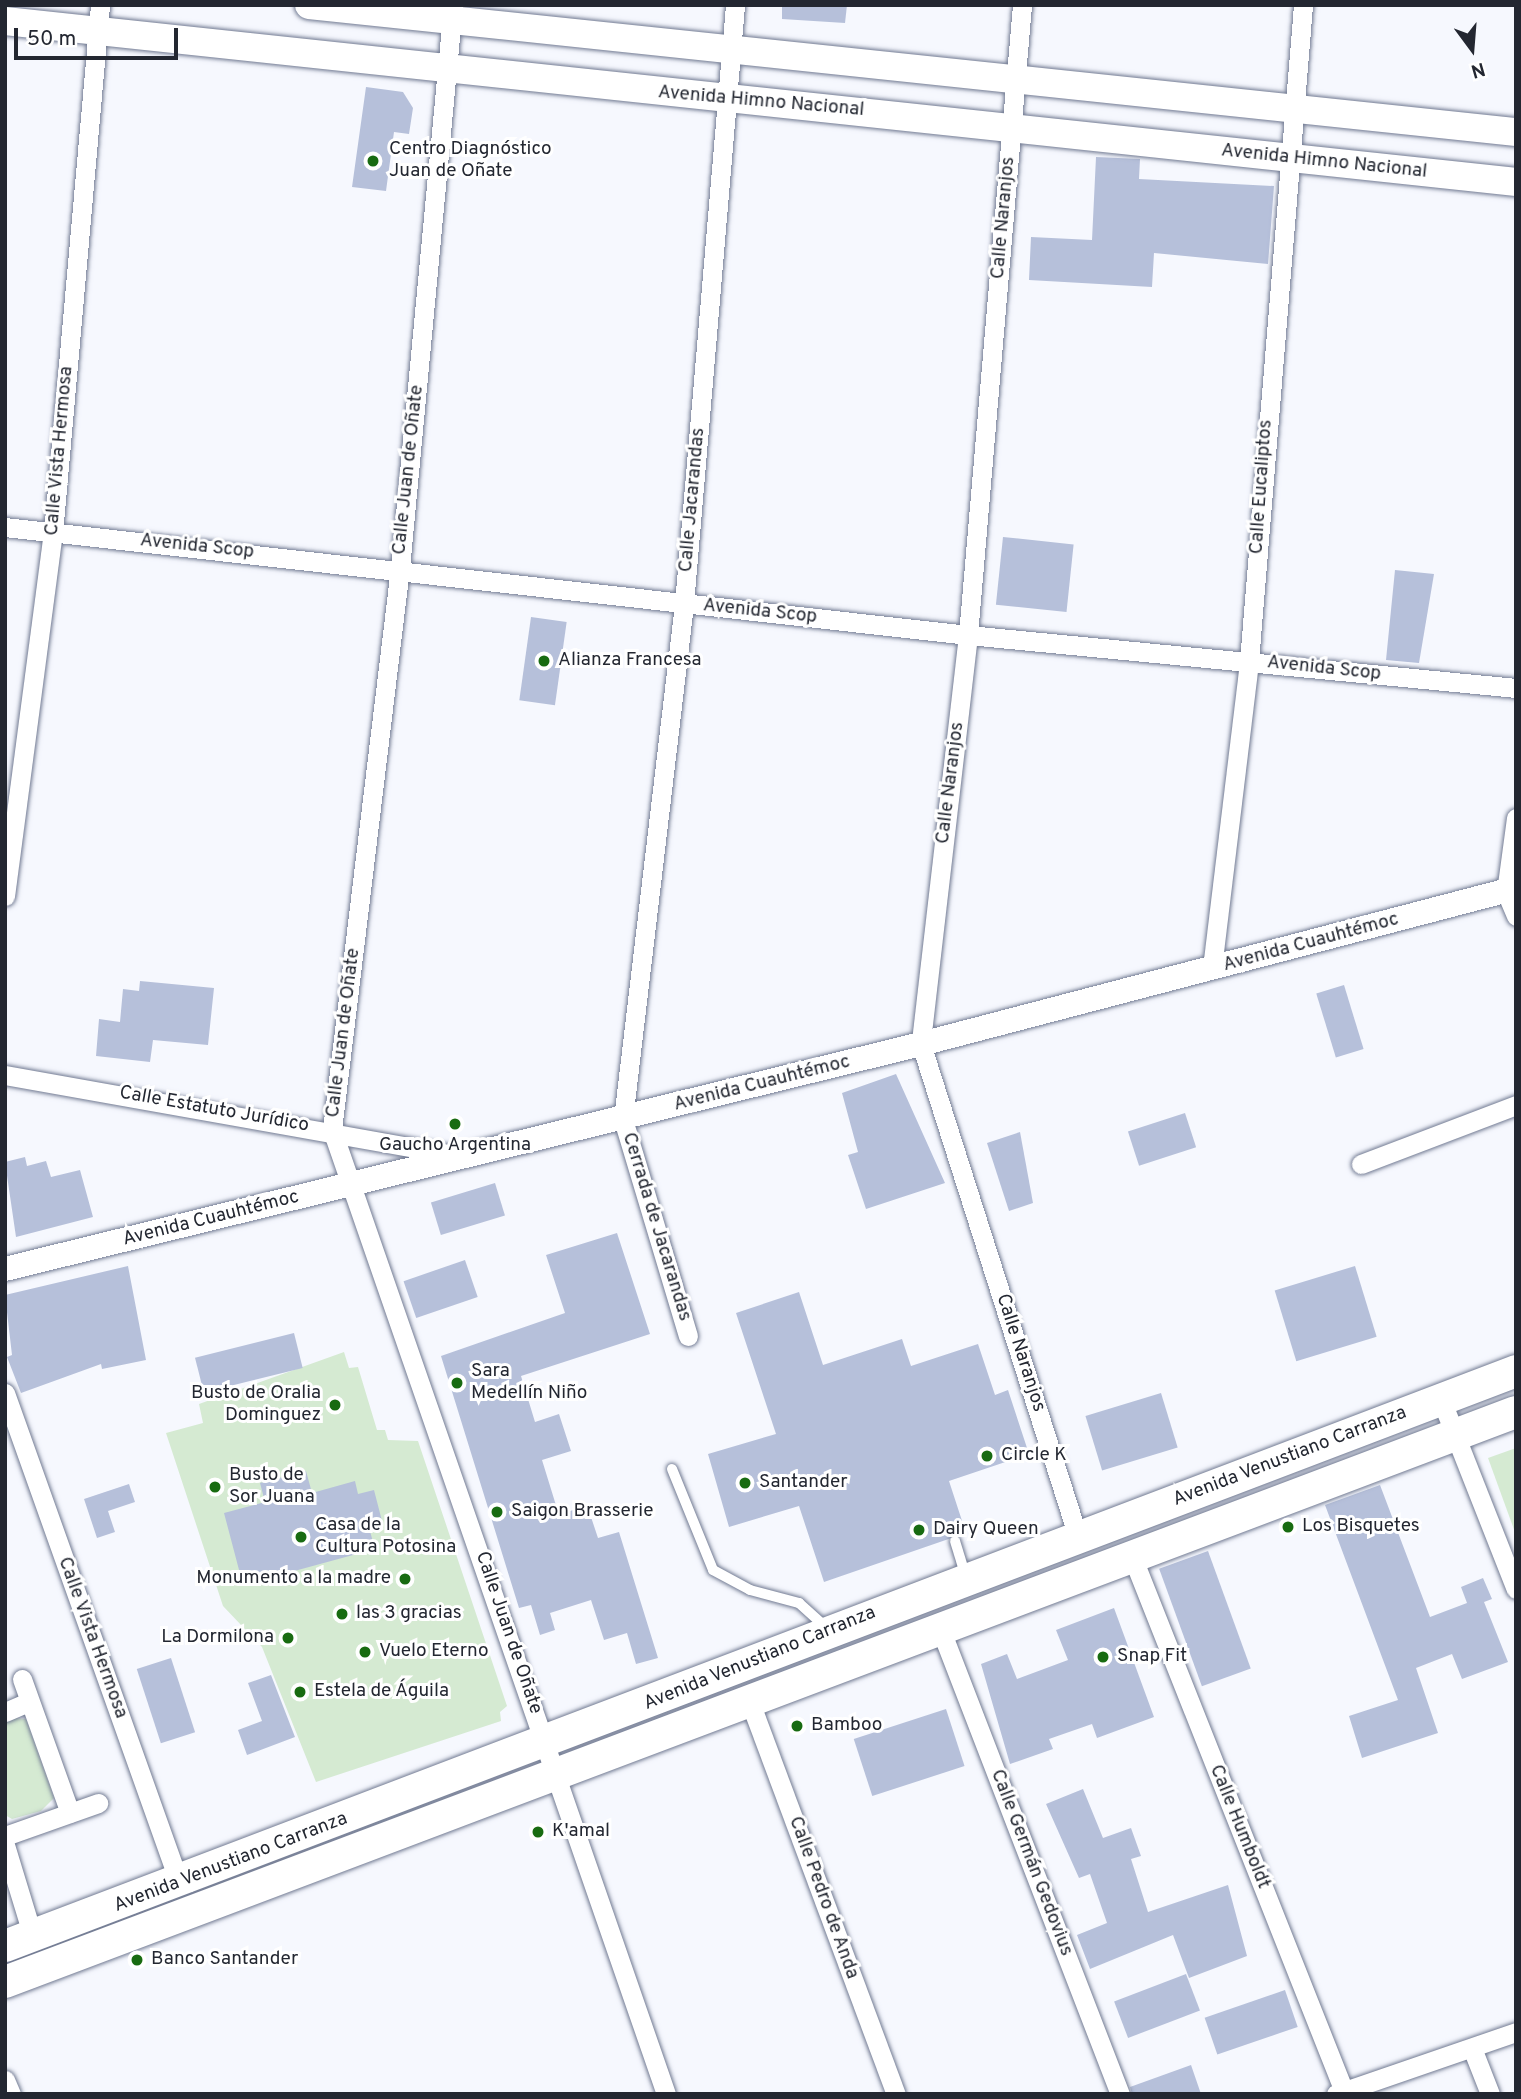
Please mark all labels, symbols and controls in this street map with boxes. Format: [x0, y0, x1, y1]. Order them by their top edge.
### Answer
scale bar [18, 14, 182, 58]
north arrow [1437, 14, 1507, 84]
text: 50 m [27, 26, 76, 53]
text: N [1468, 56, 1488, 83]
street label: Avenida Himno Nacional [657, 82, 865, 122]
place label: Centro Diagnóstico Juan de Oñate [389, 139, 552, 183]
street label: Avenida Himno Nacional [1220, 140, 1428, 184]
marker: Centro Diagnóstico Juan de Oñate [363, 151, 383, 171]
street label: Calle Naranjos [987, 156, 1021, 280]
street label: Calle Vista Hermosa [41, 365, 79, 537]
street label: Calle Juan de Oñate [389, 384, 429, 556]
street label: Calle Eucaliptos [1246, 419, 1278, 555]
street label: Calle Jacarandas [675, 427, 711, 573]
street label: Avenida Scop [139, 530, 255, 564]
street label: Avenida Scop [702, 595, 818, 629]
place label: Alianza Francesa [558, 650, 702, 672]
street label: Avenida Scop [1266, 652, 1382, 686]
marker: Alianza Francesa [536, 653, 552, 669]
street label: Calle Naranjos [932, 721, 970, 845]
street label: Avenida Cuauhtémoc [1221, 909, 1401, 977]
street label: Calle Juan de Oñate [322, 947, 366, 1119]
street label: Avenida Cuauhtémoc [671, 1051, 853, 1117]
street label: Calle Estatuto Jurídico [117, 1082, 311, 1138]
marker: Gaucho Argentina [447, 1116, 463, 1132]
street label: Cerrada de Jacarandas [616, 1130, 696, 1324]
place label: Gaucho Argentina [379, 1135, 531, 1157]
street label: Avenida Cuauhtémoc [120, 1186, 302, 1252]
street label: Calle Naranjos [990, 1291, 1050, 1415]
place label: Sara Medellín Niño [471, 1361, 587, 1405]
marker: Sara Medellín Niño [449, 1375, 465, 1391]
place label: Busto de Oralia Dominguez [191, 1383, 321, 1427]
marker: Busto de Oralia Dominguez [327, 1397, 343, 1413]
street label: Avenida Venustiano Carranza [1170, 1402, 1410, 1512]
place label: Circle K [1001, 1445, 1067, 1467]
marker: Circle K [979, 1448, 995, 1464]
place label: Busto de Sor Juana [229, 1465, 315, 1509]
place label: Santander [759, 1472, 848, 1494]
marker: Santander [737, 1475, 753, 1491]
marker: Busto de Sor Juana [207, 1479, 223, 1495]
place label: Saigon Brasserie [511, 1501, 653, 1523]
marker: Saigon Brasserie [489, 1504, 505, 1520]
place label: Casa de la Cultura Potosina [315, 1515, 456, 1559]
place label: Los Bisquetes [1302, 1516, 1420, 1538]
place label: Dairy Queen [933, 1519, 1039, 1541]
marker: Los Bisquetes [1280, 1519, 1296, 1535]
marker: Dairy Queen [911, 1522, 927, 1538]
marker: Casa de la Cultura Potosina [293, 1529, 309, 1545]
street label: Calle Juan de Oñate [469, 1549, 547, 1717]
street label: Calle Vista Hermosa [52, 1554, 132, 1722]
place label: Monumento a la madre [196, 1568, 391, 1590]
marker: Monumento a la madre [397, 1571, 413, 1587]
street label: Avenida Venustiano Carranza [640, 1602, 880, 1716]
place label: las 3 gracias [356, 1603, 462, 1625]
marker: las 3 gracias [334, 1606, 350, 1622]
place label: La Dormilona [161, 1627, 274, 1649]
marker: La Dormilona [280, 1630, 296, 1646]
place label: Vuelo Eterno [379, 1641, 489, 1663]
marker: Vuelo Eterno [357, 1644, 373, 1660]
place label: Snap Fit [1117, 1646, 1187, 1668]
marker: Snap Fit [1095, 1649, 1111, 1665]
place label: Estela de Águila [314, 1681, 450, 1703]
marker: Estela de Águila [292, 1684, 308, 1700]
place label: Bamboo [811, 1715, 882, 1737]
marker: Bamboo [789, 1718, 805, 1734]
street label: Calle Humboldt [1204, 1762, 1274, 1892]
street label: Calle Germán Gedovius [985, 1767, 1077, 1959]
street label: Avenida Venustiano Carranza [111, 1808, 351, 1918]
street label: Calle Pedro de Anda [783, 1813, 863, 1983]
place label: K'amal [552, 1821, 610, 1843]
marker: K'amal [530, 1824, 546, 1840]
place label: Banco Santander [151, 1949, 298, 1971]
marker: Banco Santander [129, 1952, 145, 1968]

